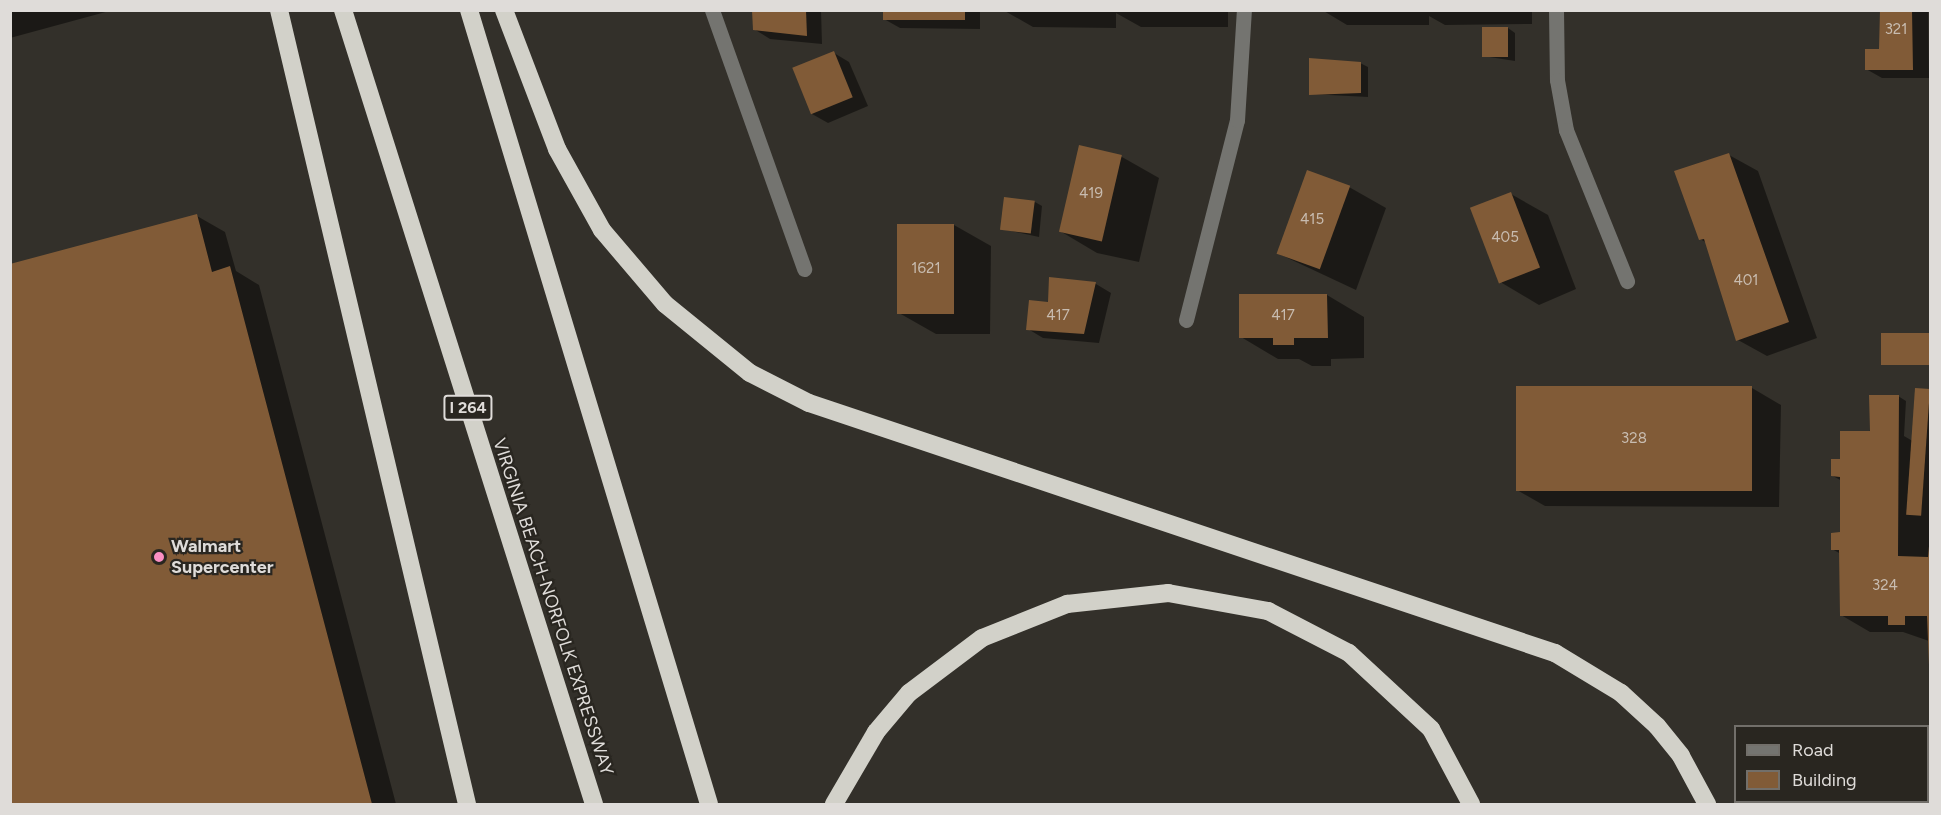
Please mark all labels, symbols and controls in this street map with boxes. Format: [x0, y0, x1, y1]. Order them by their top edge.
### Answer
house number: 321 [1885, 21, 1907, 39]
house number: 419 [1079, 185, 1103, 203]
house number: 415 [1300, 211, 1324, 229]
house number: 405 [1491, 229, 1519, 247]
house number: 1621 [911, 260, 941, 278]
house number: 401 [1733, 272, 1759, 290]
house number: 417 [1046, 307, 1070, 325]
house number: 417 [1271, 307, 1295, 325]
road number: I 264 [442, 395, 494, 421]
house number: 328 [1621, 430, 1647, 448]
street label: VIRGINIA BEACH-NORFOLK EXPRESSWAY [488, 436, 618, 778]
place label: Walmart Supercenter [171, 536, 274, 578]
marker: Walmart Supercenter [152, 550, 166, 564]
house number: 324 [1872, 577, 1898, 595]
legend [1734, 725, 1929, 803]
text: Road [1792, 739, 1833, 761]
text: Building [1792, 769, 1857, 791]

